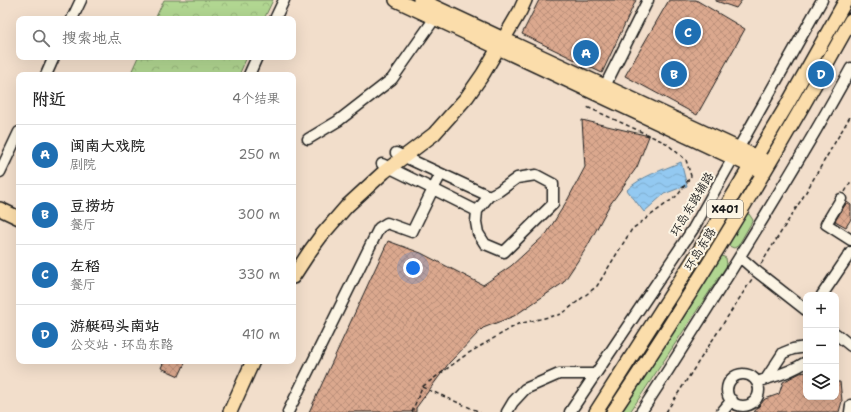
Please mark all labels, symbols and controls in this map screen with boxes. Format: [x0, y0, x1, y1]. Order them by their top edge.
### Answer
search box [16, 16, 296, 60]
pin: C [675, 17, 701, 47]
icon: search [30, 27, 52, 49]
text: 搜索地点 [62, 28, 122, 48]
pin: A [573, 38, 599, 68]
pin: B [661, 59, 687, 89]
pin: D [808, 59, 834, 89]
text: 附近 [32, 88, 66, 110]
text: 4个结果 [232, 90, 280, 107]
text: 闽南大戏院 [70, 136, 145, 156]
text: A [40, 146, 50, 163]
text: 250 m [239, 146, 280, 163]
text: 剧院 [70, 156, 96, 173]
street label: 环岛东路辅路 [667, 169, 717, 239]
text: 豆捞坊 [70, 196, 115, 216]
road number: X401 [707, 200, 743, 218]
text: B [41, 206, 49, 223]
text: 300 m [237, 206, 280, 223]
text: 餐厅 [70, 216, 96, 233]
street label: 环岛东路 [680, 224, 720, 274]
text: 左稻 [70, 256, 100, 276]
your location [403, 258, 423, 278]
text: C [41, 266, 49, 283]
text: 330 m [238, 266, 280, 283]
text: 餐厅 [70, 276, 96, 293]
map controls [803, 292, 839, 400]
button: + [803, 292, 839, 328]
text: 游艇码头南站 [70, 316, 160, 336]
text: D [40, 326, 50, 343]
text: 410 m [242, 326, 280, 343]
button: − [803, 328, 839, 364]
text: 公交站 · 环岛东路 [70, 336, 174, 353]
button: layers [803, 364, 839, 400]

